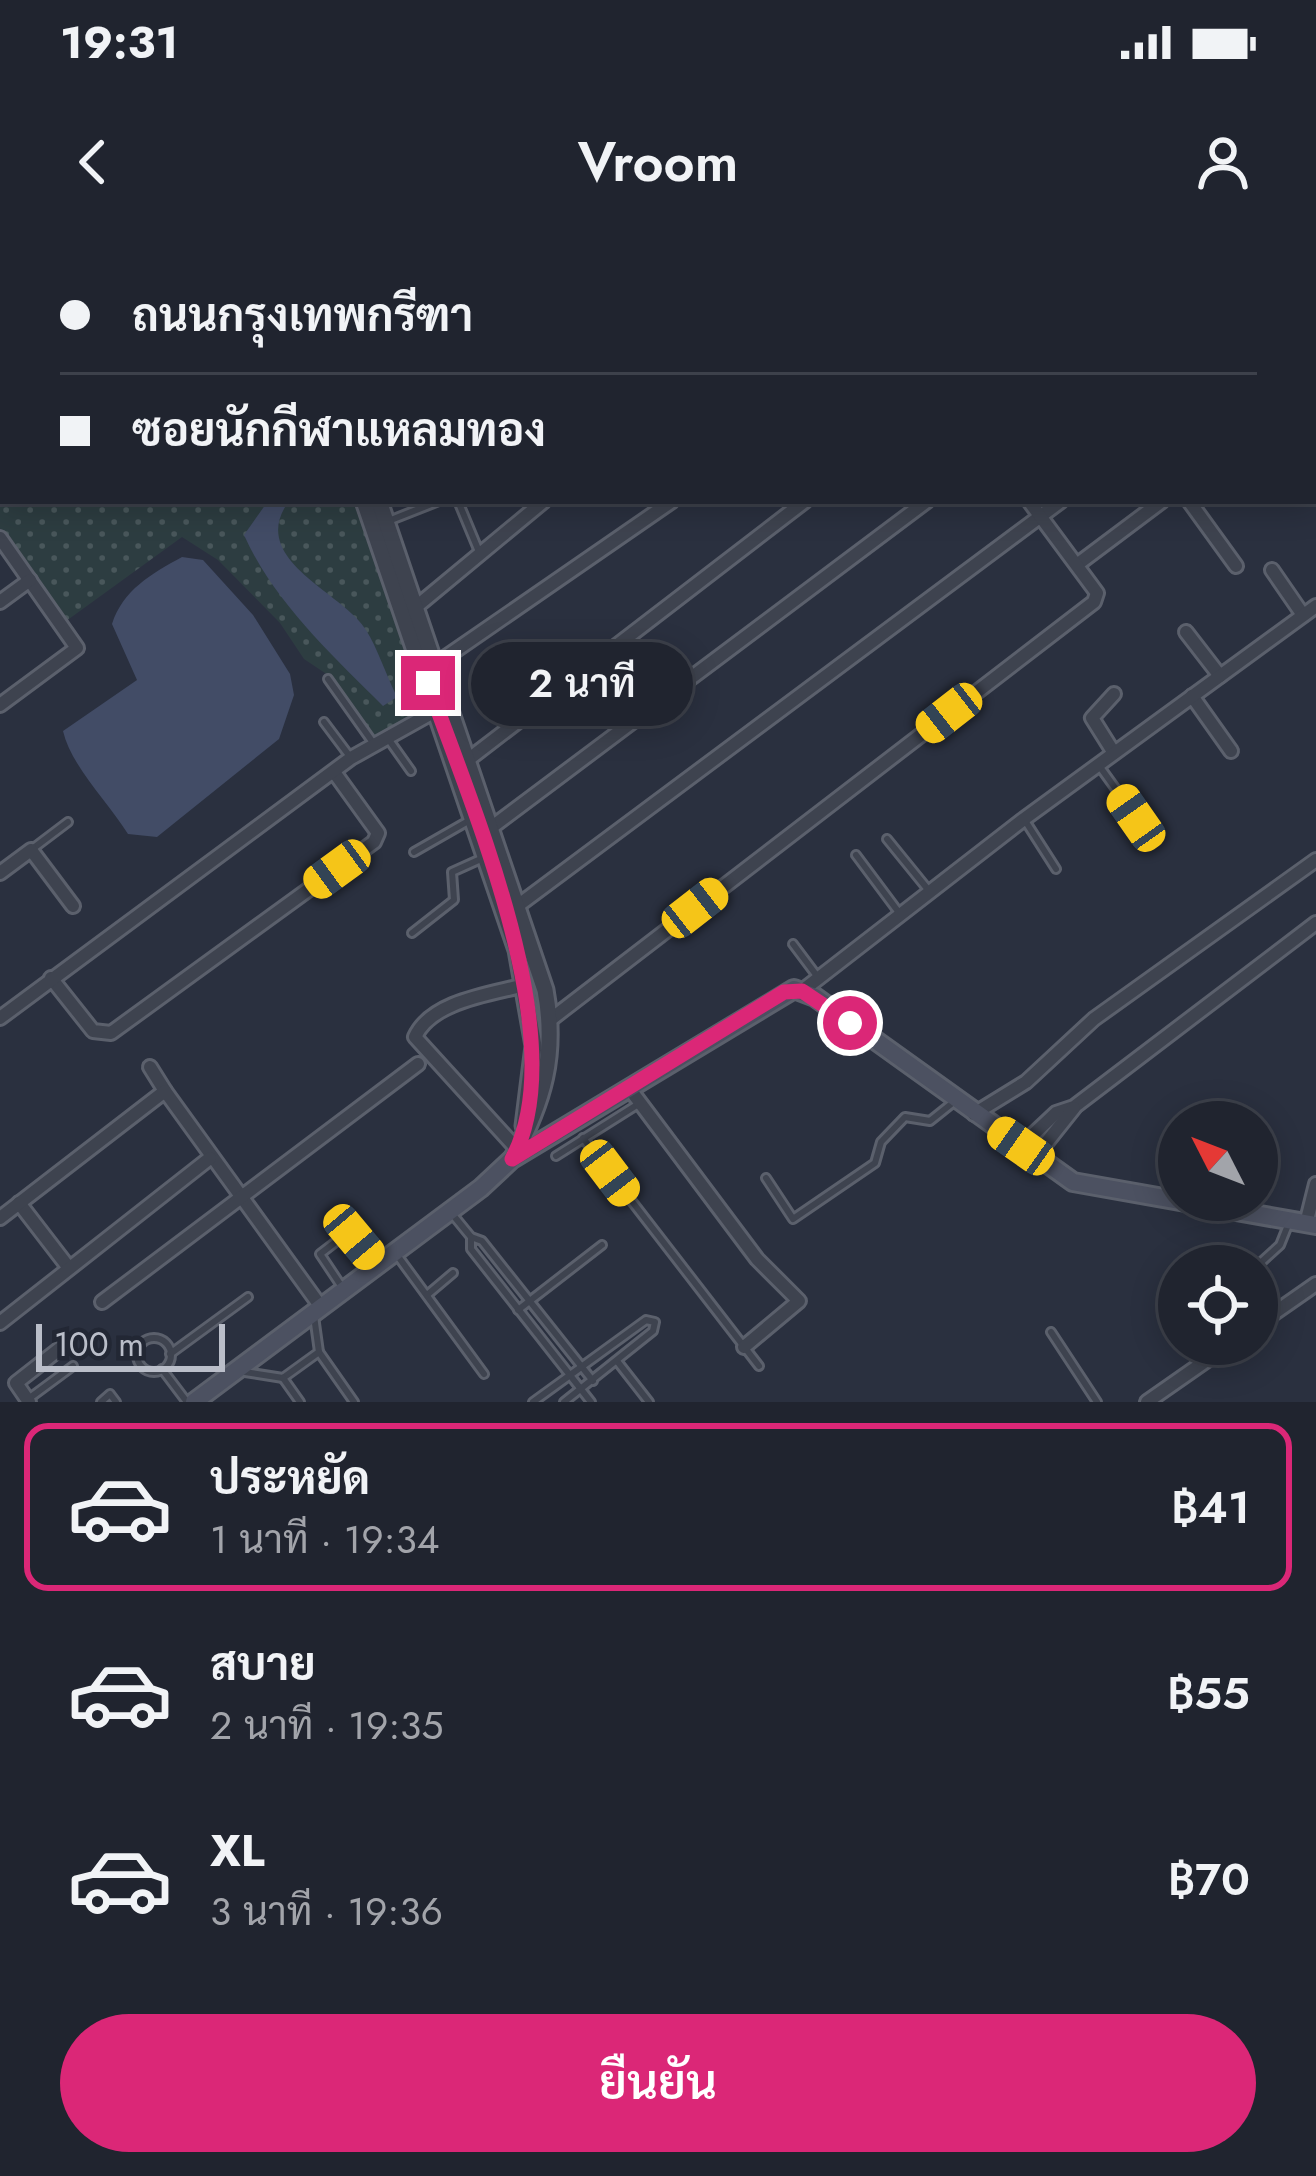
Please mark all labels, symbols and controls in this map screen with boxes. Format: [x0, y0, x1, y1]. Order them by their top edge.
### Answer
text: 19:31 [60, 10, 178, 75]
text: Vroom [578, 123, 738, 201]
icon: back [60, 129, 126, 195]
icon: person [1190, 129, 1256, 195]
text: ถนนกรุงเทพกรีฑา [132, 283, 473, 348]
text: ซอยนักกีฬาแหลมทอง [132, 398, 546, 463]
callout: 2 นาที [470, 641, 692, 725]
text: 2 นาที [528, 655, 636, 712]
route end [401, 656, 455, 710]
car [910, 677, 988, 749]
car [1101, 778, 1171, 858]
car [297, 833, 377, 905]
car [656, 872, 734, 944]
route start [823, 996, 877, 1050]
north arrow [1158, 1101, 1278, 1221]
map controls [1158, 1101, 1278, 1365]
car [981, 1111, 1061, 1181]
car [574, 1133, 646, 1213]
car [317, 1198, 391, 1276]
button: locate [1158, 1245, 1278, 1365]
scale bar [36, 1318, 225, 1371]
text: 100 m [54, 1321, 144, 1368]
text: ประหยัด [210, 1446, 370, 1511]
icon: car [66, 1453, 174, 1561]
text: ฿41 [1171, 1475, 1250, 1540]
text: 1 นาที · 19:34 [210, 1511, 439, 1568]
text: สบาย [210, 1632, 316, 1697]
icon: car [66, 1639, 174, 1747]
text: ฿55 [1167, 1661, 1250, 1726]
text: 2 นาที · 19:35 [210, 1697, 443, 1754]
text: XL [210, 1818, 265, 1883]
icon: car [66, 1825, 174, 1933]
text: ฿70 [1168, 1847, 1250, 1912]
text: 3 นาที · 19:36 [210, 1883, 443, 1940]
button: ยืนยัน [60, 2014, 1256, 2152]

